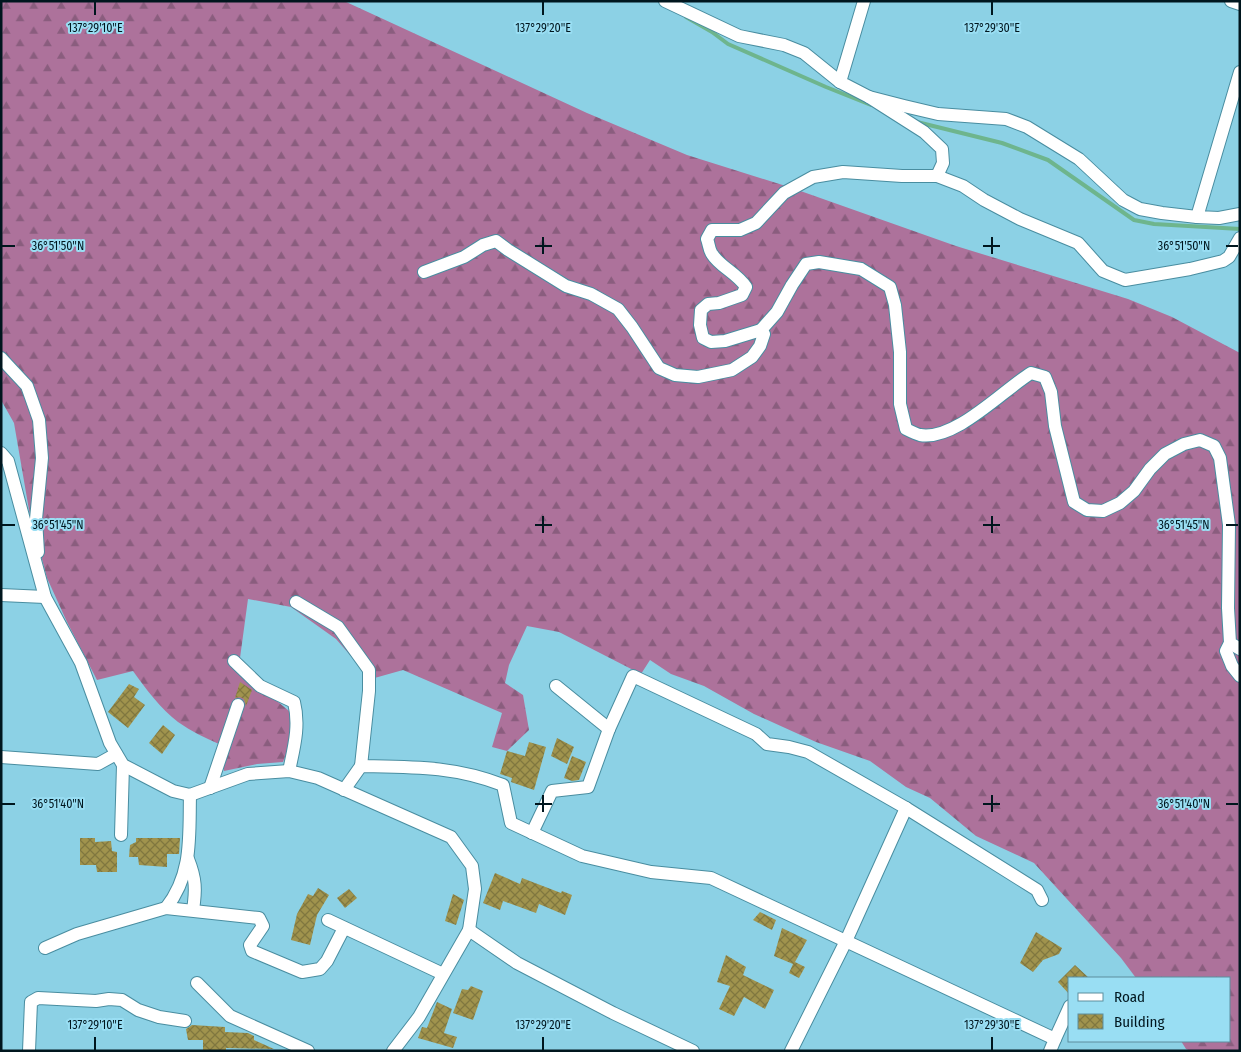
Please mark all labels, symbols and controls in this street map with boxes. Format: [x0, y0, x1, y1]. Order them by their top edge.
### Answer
text: 137°29'10"E [67, 21, 123, 35]
text: 137°29'20"E [515, 21, 571, 35]
text: 137°29'30"E [964, 21, 1020, 35]
text: 36°51'50"N [32, 239, 84, 253]
text: 36°51'50"N [1158, 239, 1210, 253]
text: 36°51'45"N [32, 518, 84, 532]
text: 36°51'45"N [1158, 518, 1210, 532]
text: 36°51'40"N [32, 797, 84, 811]
text: 36°51'40"N [1158, 797, 1210, 811]
legend [1068, 977, 1231, 1042]
text: Road [1114, 988, 1145, 1006]
text: Building [1114, 1013, 1165, 1031]
text: 137°29'10"E [67, 1018, 123, 1032]
text: 137°29'20"E [515, 1018, 571, 1032]
text: 137°29'30"E [964, 1018, 1020, 1032]

